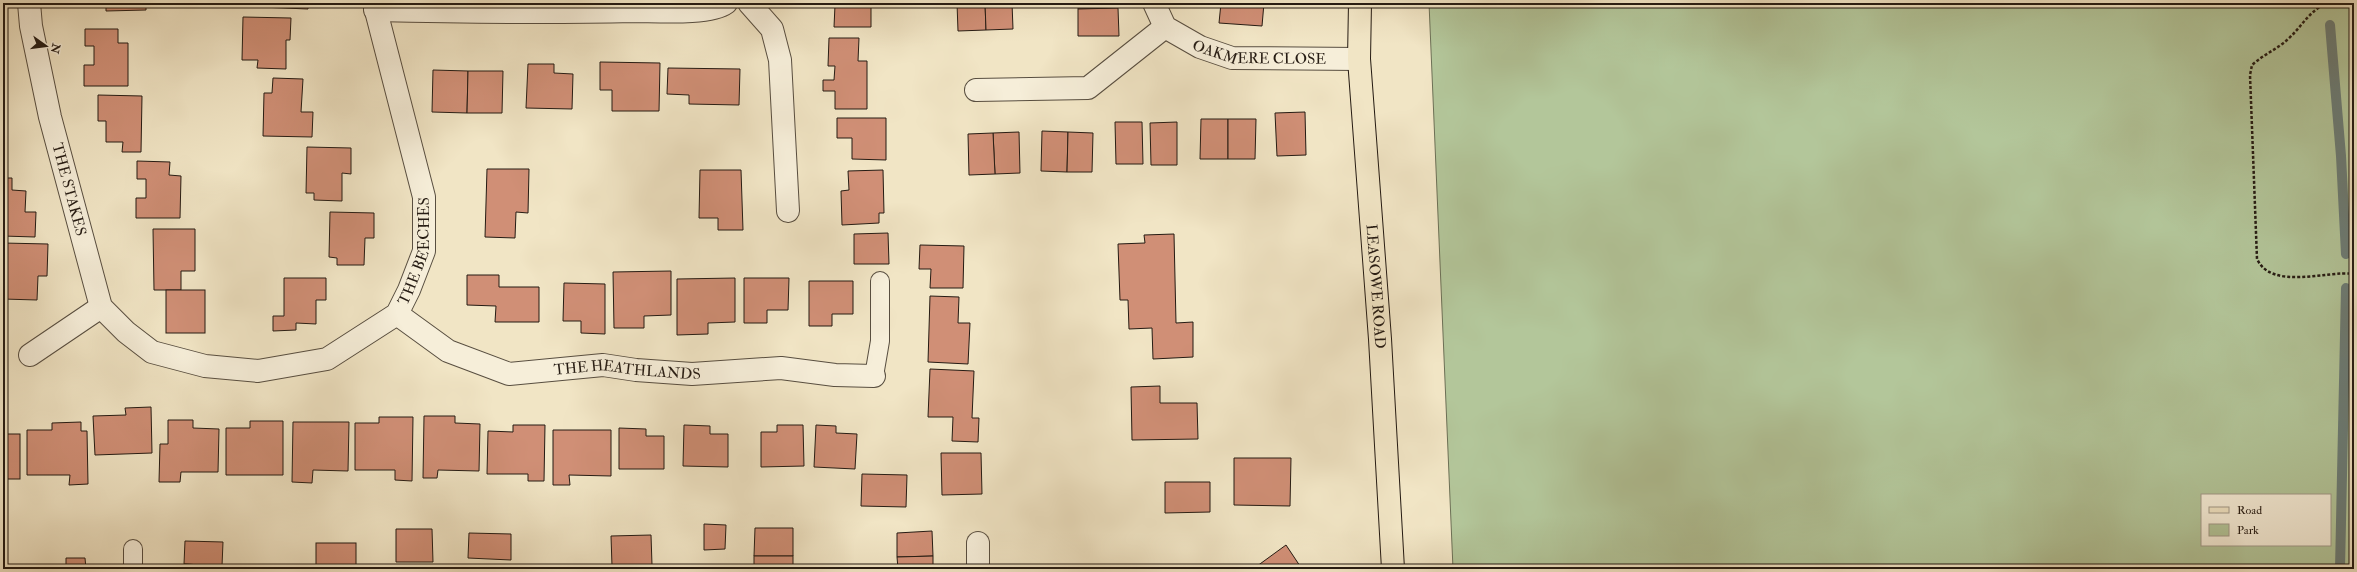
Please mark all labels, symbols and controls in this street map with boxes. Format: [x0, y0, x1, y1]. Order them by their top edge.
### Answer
north arrow [26, 26, 66, 66]
street label: OAKMERE CLOSE [1189, 36, 1326, 69]
text: N [47, 41, 63, 56]
street label: THE STAKES [47, 141, 91, 238]
street label: THE BEECHES [394, 197, 434, 309]
street label: LEASOWE ROAD [1361, 223, 1390, 349]
street label: THE HEATHLANDS [553, 356, 701, 384]
legend [2201, 494, 2331, 546]
text: Road [2237, 503, 2262, 518]
text: Park [2237, 523, 2259, 538]

